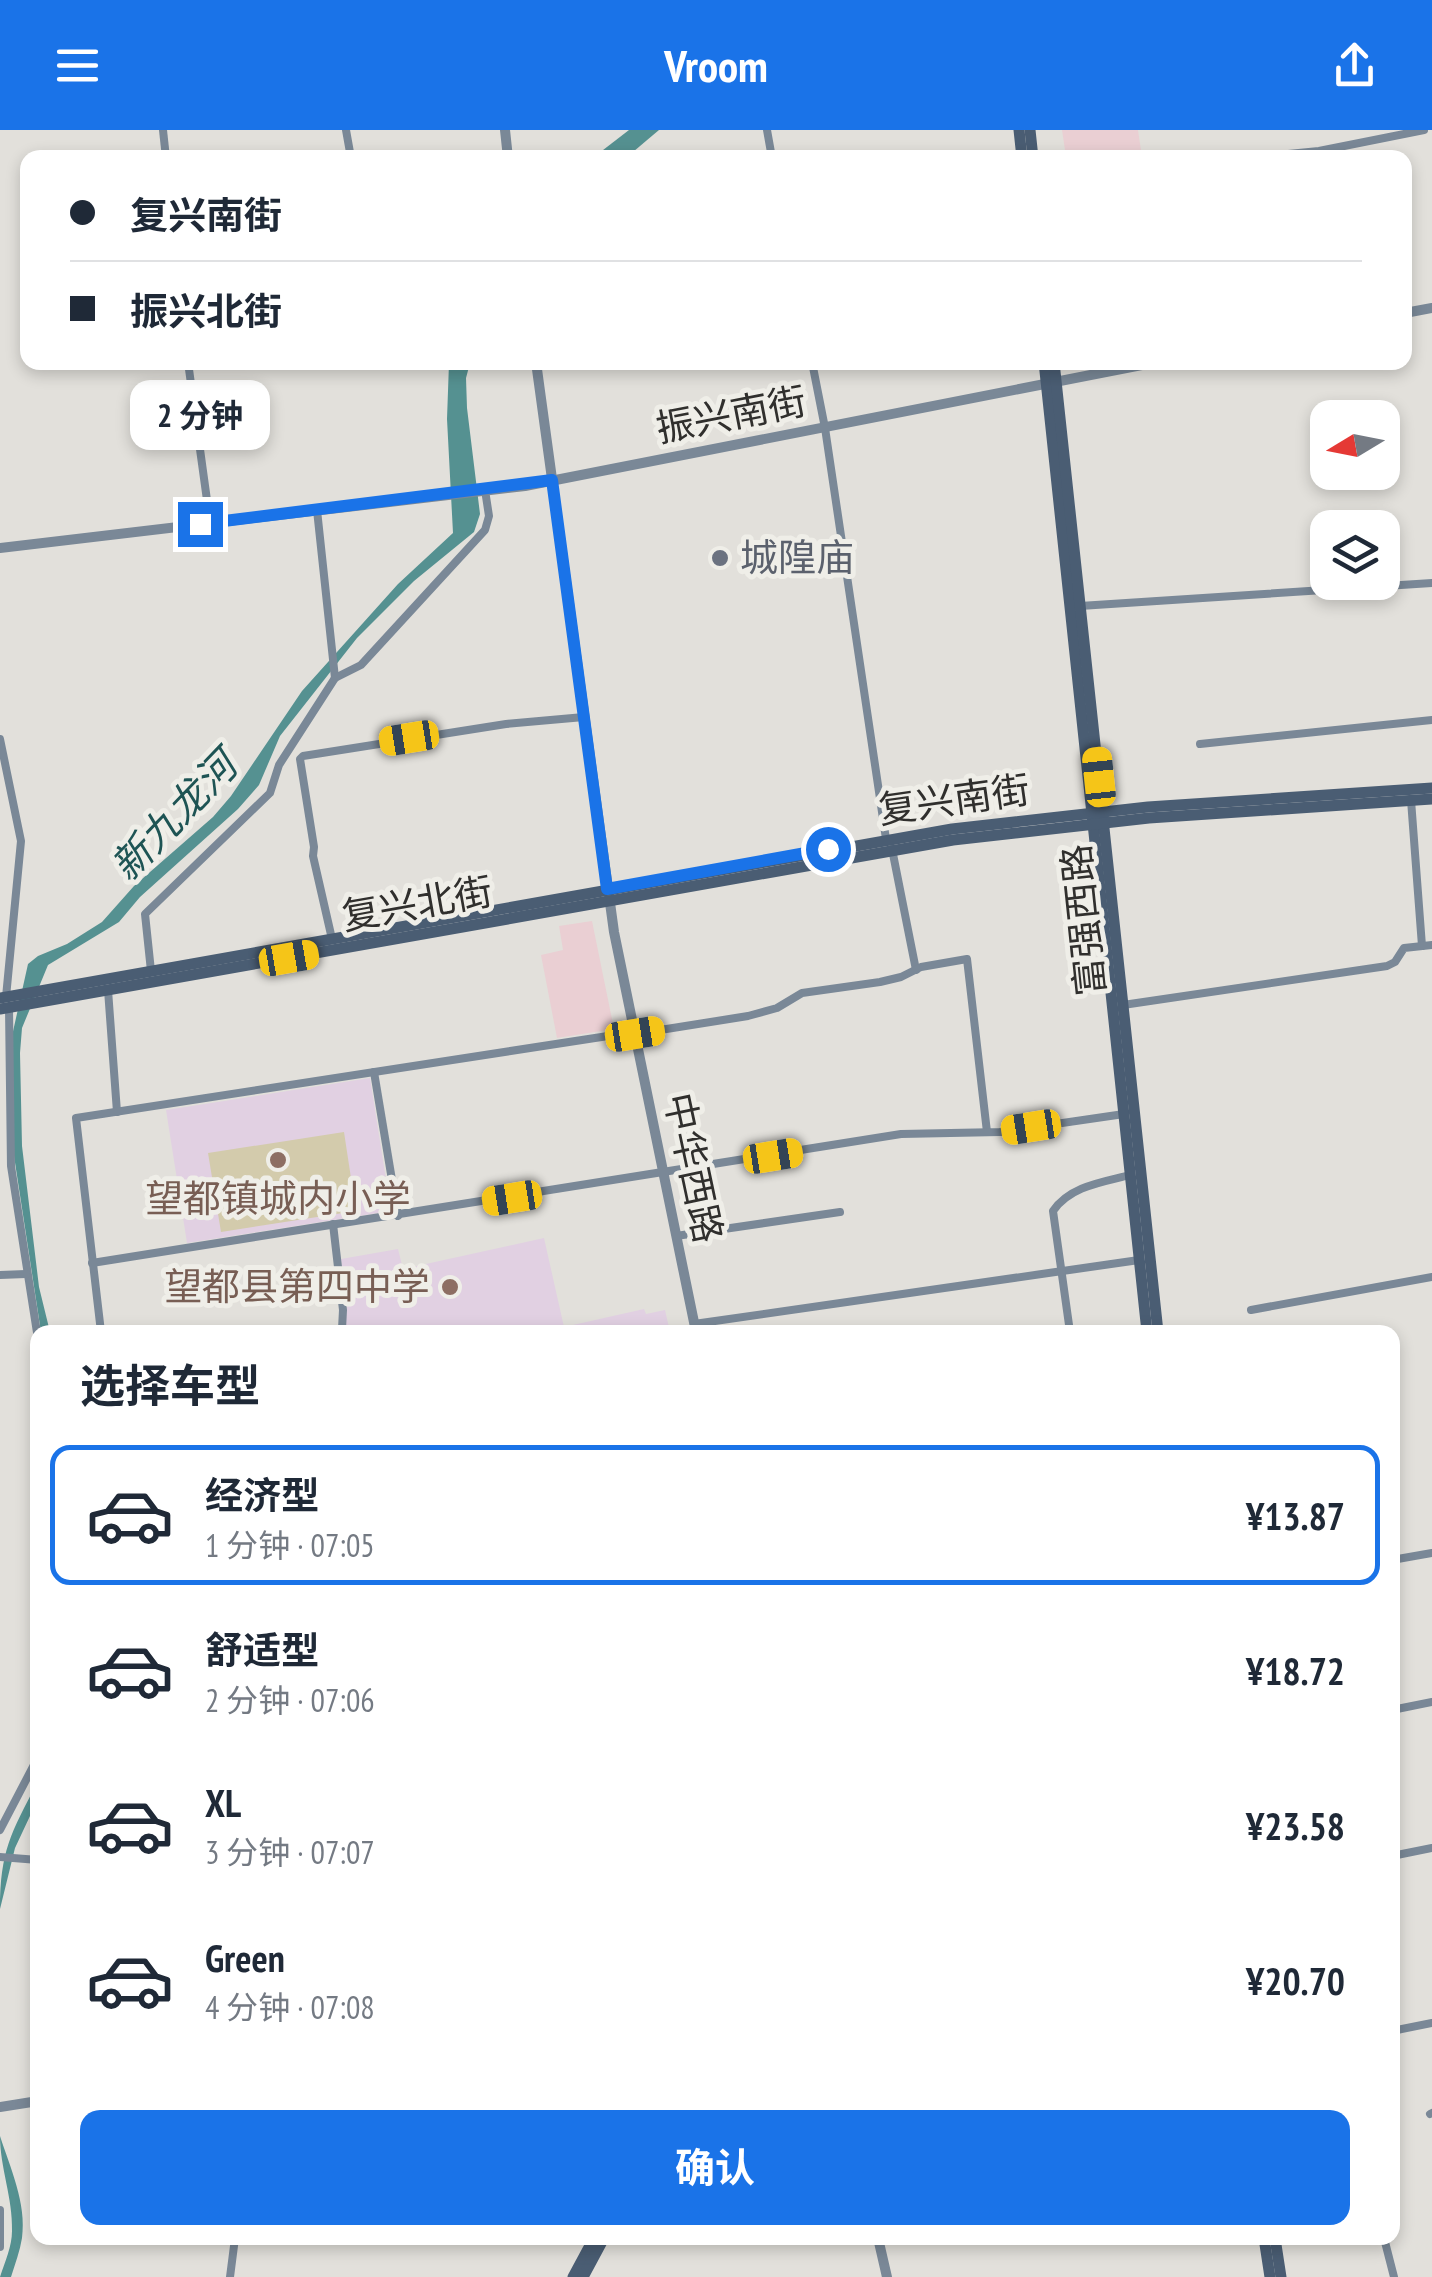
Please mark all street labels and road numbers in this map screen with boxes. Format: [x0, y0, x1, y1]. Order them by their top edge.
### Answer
street label: 振兴南街 [651, 375, 810, 452]
street label: 复兴南街 [875, 764, 1032, 833]
street label: 富强西路 [1050, 842, 1115, 998]
street label: 复兴北街 [338, 865, 496, 940]
street label: 中华西路 [655, 1088, 734, 1247]

